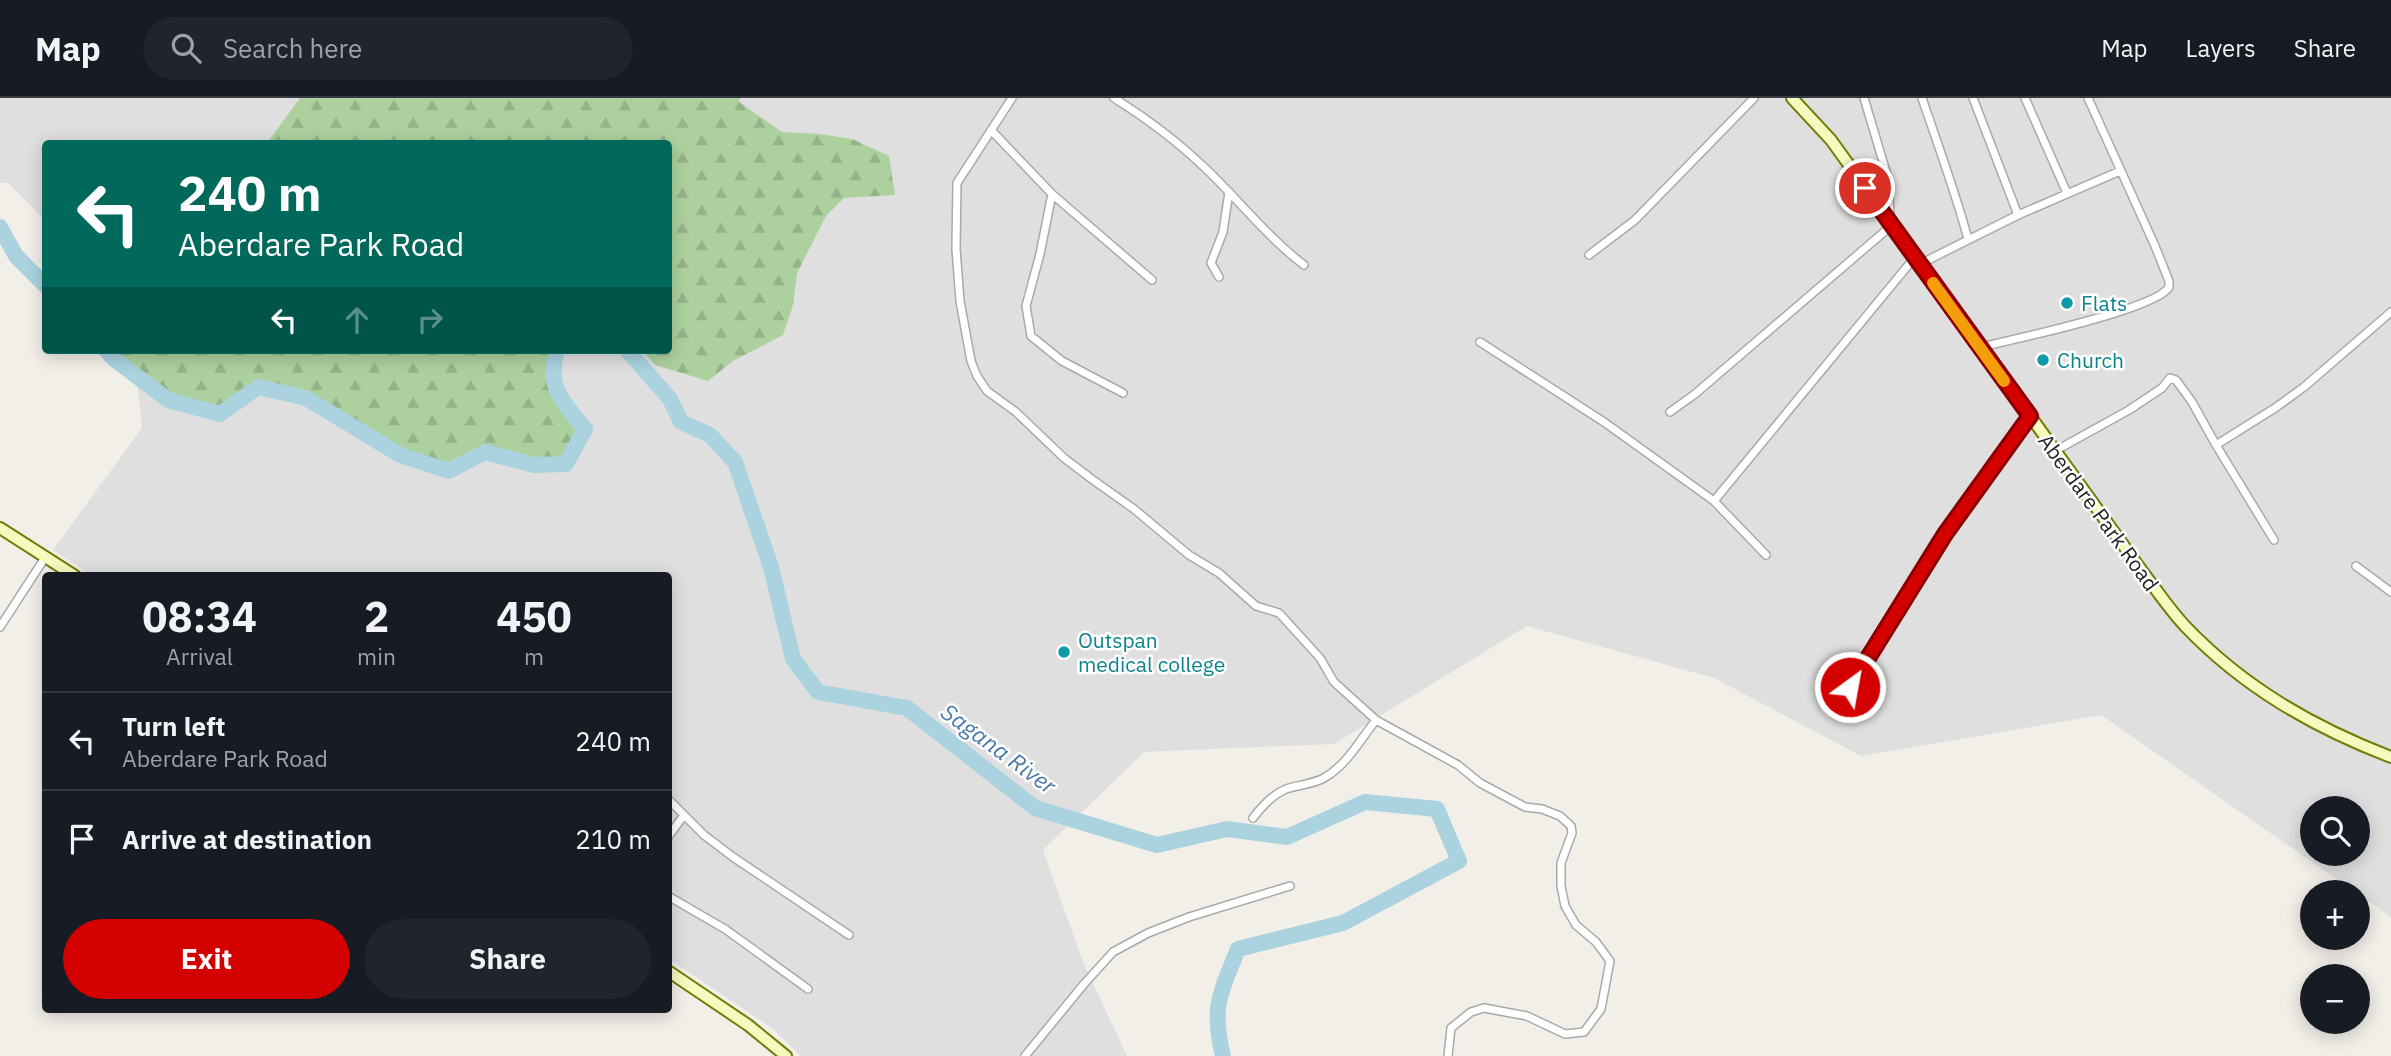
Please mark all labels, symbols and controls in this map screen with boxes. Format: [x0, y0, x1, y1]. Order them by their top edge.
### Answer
search box [143, 17, 633, 80]
text: Map [35, 27, 101, 70]
icon: search [167, 29, 205, 67]
text: Search here [223, 31, 362, 65]
text: Map [2101, 32, 2148, 64]
text: Layers [2186, 32, 2256, 64]
text: Share [2294, 32, 2356, 64]
pin [1835, 158, 1895, 218]
text: 240 m [178, 161, 322, 224]
icon: left [63, 168, 154, 259]
icon: arrive [1846, 169, 1884, 207]
text: Aberdare Park Road [178, 223, 464, 265]
place label: Flats [2081, 289, 2127, 317]
marker: Flats [2059, 295, 2075, 311]
icon: left [265, 301, 303, 339]
icon: ahead [338, 301, 376, 339]
icon: right [411, 301, 449, 339]
place label: Church [2057, 346, 2124, 374]
marker: Church [2035, 352, 2051, 368]
street label: Aberdare Park Road [2032, 428, 2166, 596]
text: 08:34 [142, 589, 257, 644]
text: 2 [364, 589, 389, 644]
text: 450 [496, 589, 572, 644]
place label: Outspan medical college [1078, 626, 1225, 678]
text: Arrival [166, 641, 233, 671]
text: min [357, 641, 396, 671]
text: m [524, 641, 544, 671]
marker: Outspan medical college [1056, 644, 1072, 660]
position arrow [1813, 650, 1887, 724]
water label: Sagana River [936, 696, 1063, 800]
text: Turn left [122, 709, 225, 743]
icon: left [63, 722, 101, 760]
text: 240 m [575, 724, 651, 758]
text: Aberdare Park Road [122, 743, 328, 773]
map controls [2300, 796, 2370, 1034]
button: search [2300, 796, 2370, 866]
icon: arrive [63, 820, 101, 858]
text: Arrive at destination [122, 822, 372, 856]
text: 210 m [575, 822, 651, 856]
button: + [2300, 880, 2370, 950]
button: Exit [63, 919, 350, 999]
button: Share [364, 919, 651, 999]
button: − [2300, 964, 2370, 1034]

